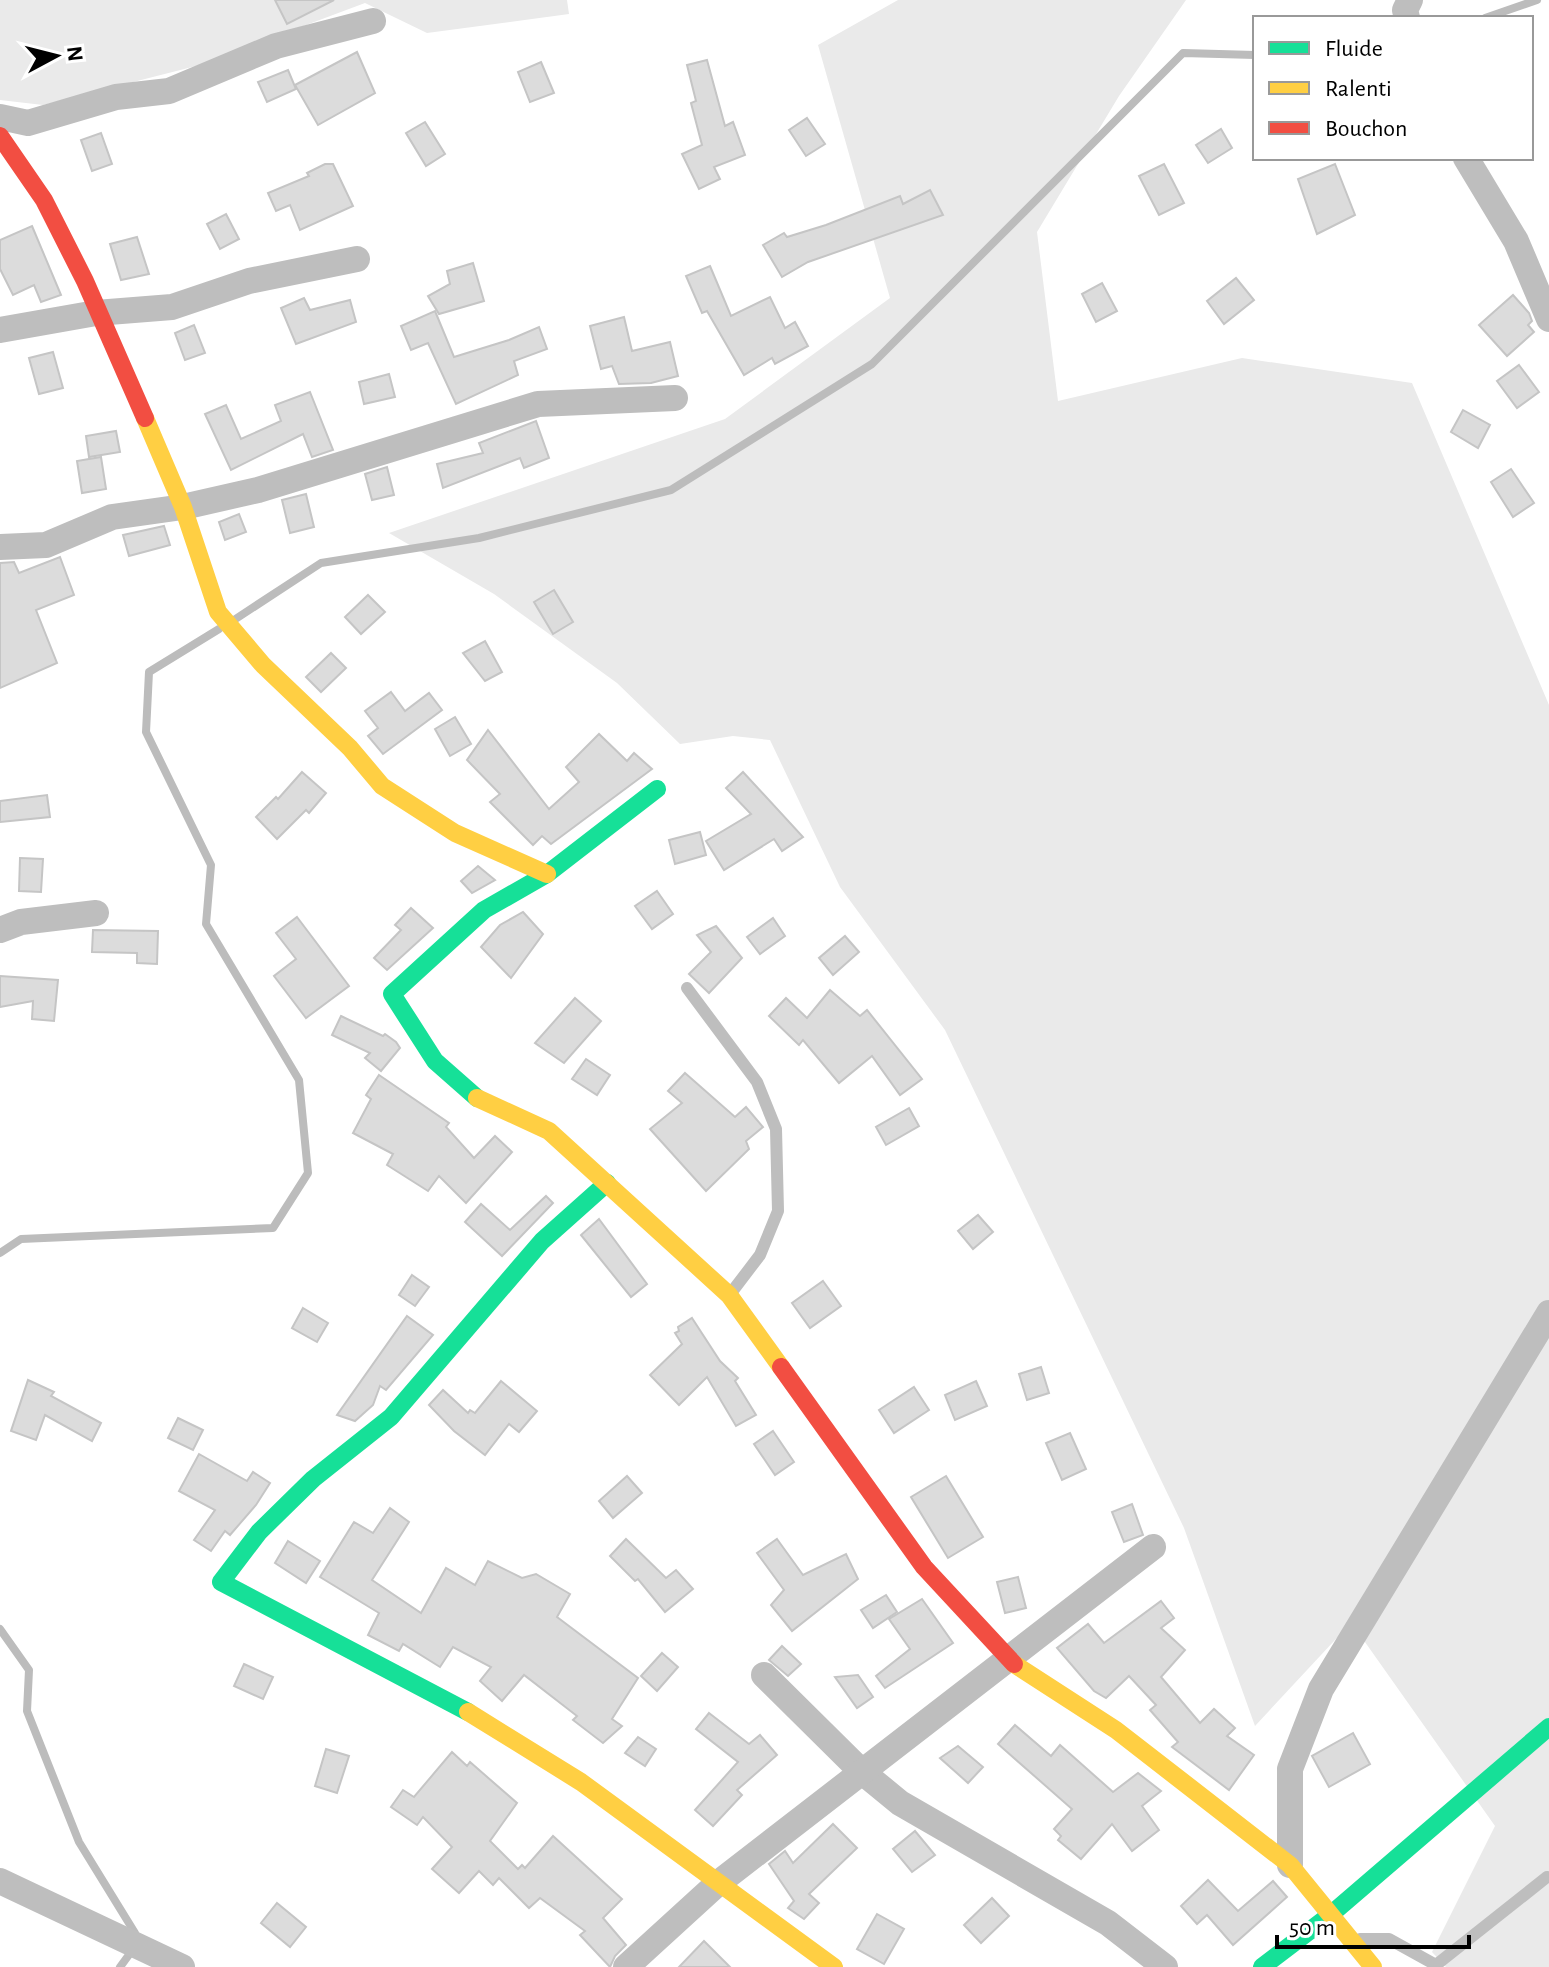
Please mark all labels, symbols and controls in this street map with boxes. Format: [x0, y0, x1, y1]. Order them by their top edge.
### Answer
north arrow [16, 16, 96, 96]
legend [1253, 16, 1533, 160]
text: Fluide [1325, 37, 1383, 61]
text: N [63, 45, 87, 63]
text: Ralenti [1325, 77, 1392, 101]
text: Bouchon [1325, 117, 1407, 141]
scale bar [1277, 1899, 1469, 1949]
text: 50 m [1289, 1916, 1335, 1940]

